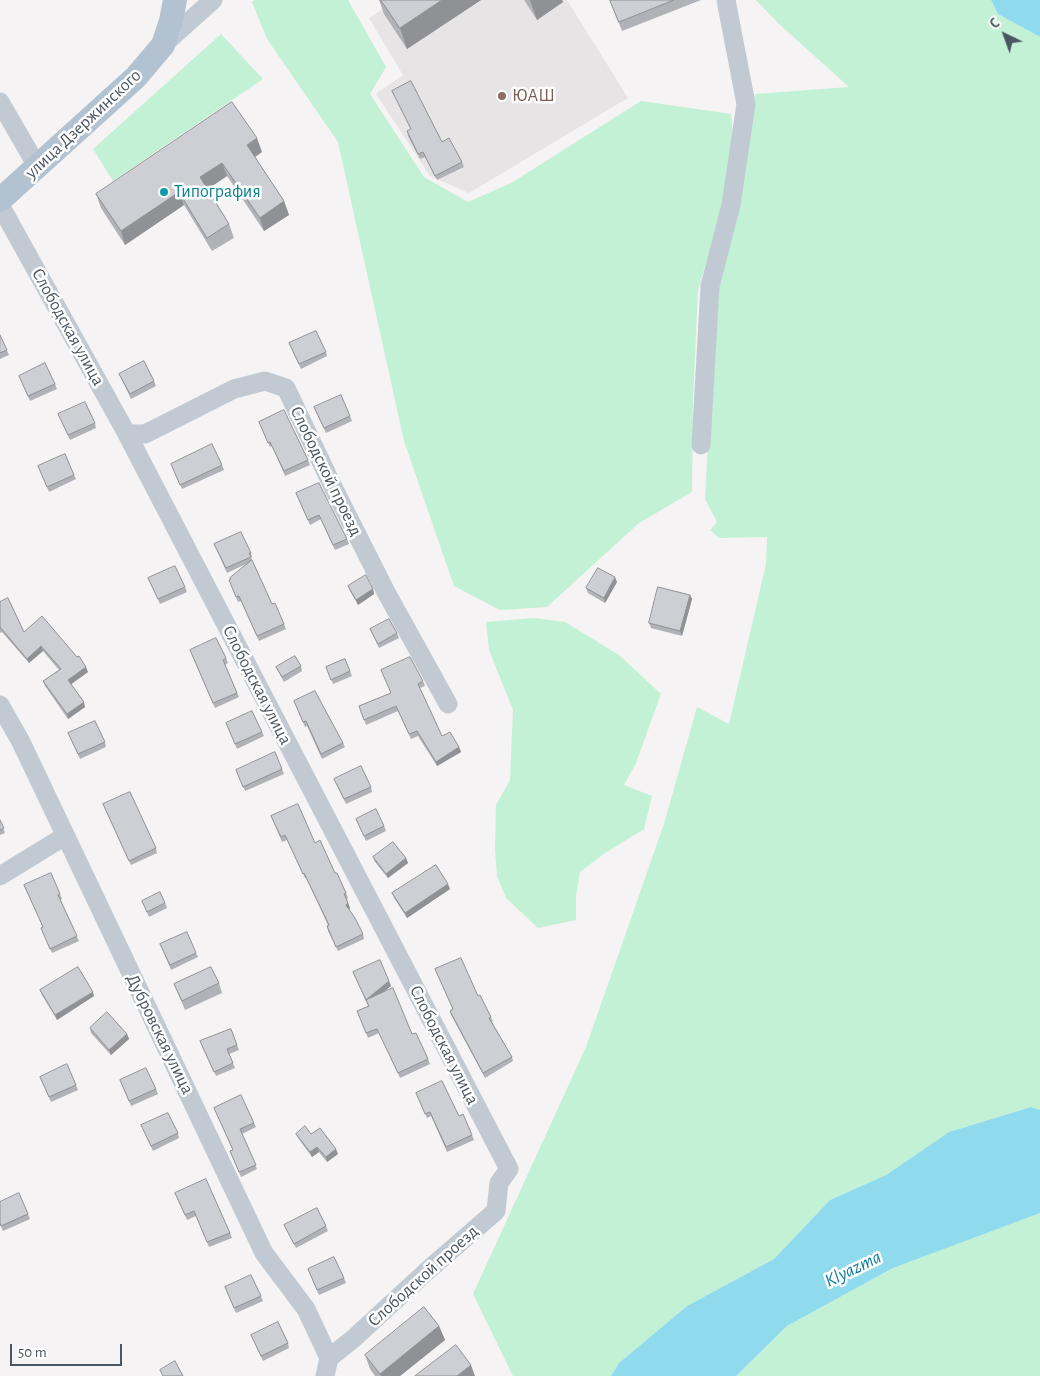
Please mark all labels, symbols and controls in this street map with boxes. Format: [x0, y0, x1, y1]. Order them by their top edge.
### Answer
north arrow [980, 10, 1030, 60]
text: С [987, 16, 1003, 32]
street label: улица Дзержинского [21, 65, 145, 183]
place label: ЮАШ [512, 85, 555, 107]
marker: ЮАШ [496, 90, 508, 102]
place label: Типография [174, 181, 261, 203]
marker: Типография [158, 186, 170, 198]
street label: Слободская улица [27, 264, 109, 390]
street label: Слободской проезд [285, 403, 367, 539]
street label: Слободская улица [218, 622, 296, 748]
street label: Дубровская улица [122, 970, 198, 1098]
street label: Слободская улица [405, 982, 483, 1108]
street label: Слободской проезд [363, 1221, 483, 1331]
water label: Klyazma [821, 1246, 885, 1292]
scale bar [12, 1334, 125, 1366]
text: 50 m [18, 1345, 47, 1360]

